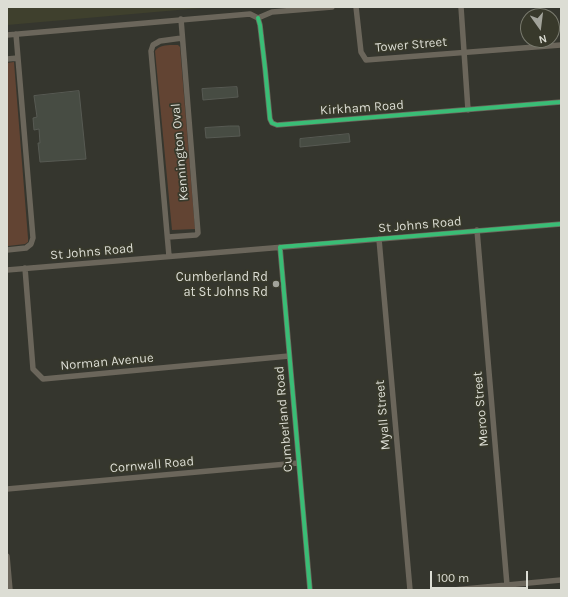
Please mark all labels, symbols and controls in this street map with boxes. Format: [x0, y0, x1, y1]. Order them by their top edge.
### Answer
north arrow [520, 8, 560, 48]
text: N [537, 32, 548, 46]
street label: Tower Street [374, 34, 448, 56]
street label: Kirkham Road [320, 97, 404, 119]
street label: Kennington Oval [168, 103, 192, 201]
street label: St Johns Road [378, 214, 462, 236]
street label: St Johns Road [50, 241, 134, 263]
place label: Cumberland Rd at St Johns Rd [176, 269, 268, 300]
marker: Cumberland Rd at St Johns Rd [271, 279, 281, 289]
street label: Norman Avenue [60, 350, 154, 374]
street label: Cumberland Road [272, 365, 296, 473]
street label: Meroo Street [470, 371, 492, 447]
street label: Myall Street [372, 379, 394, 451]
street label: Cornwall Road [109, 454, 195, 476]
scale bar [432, 563, 530, 589]
text: 100 m [437, 571, 469, 585]

